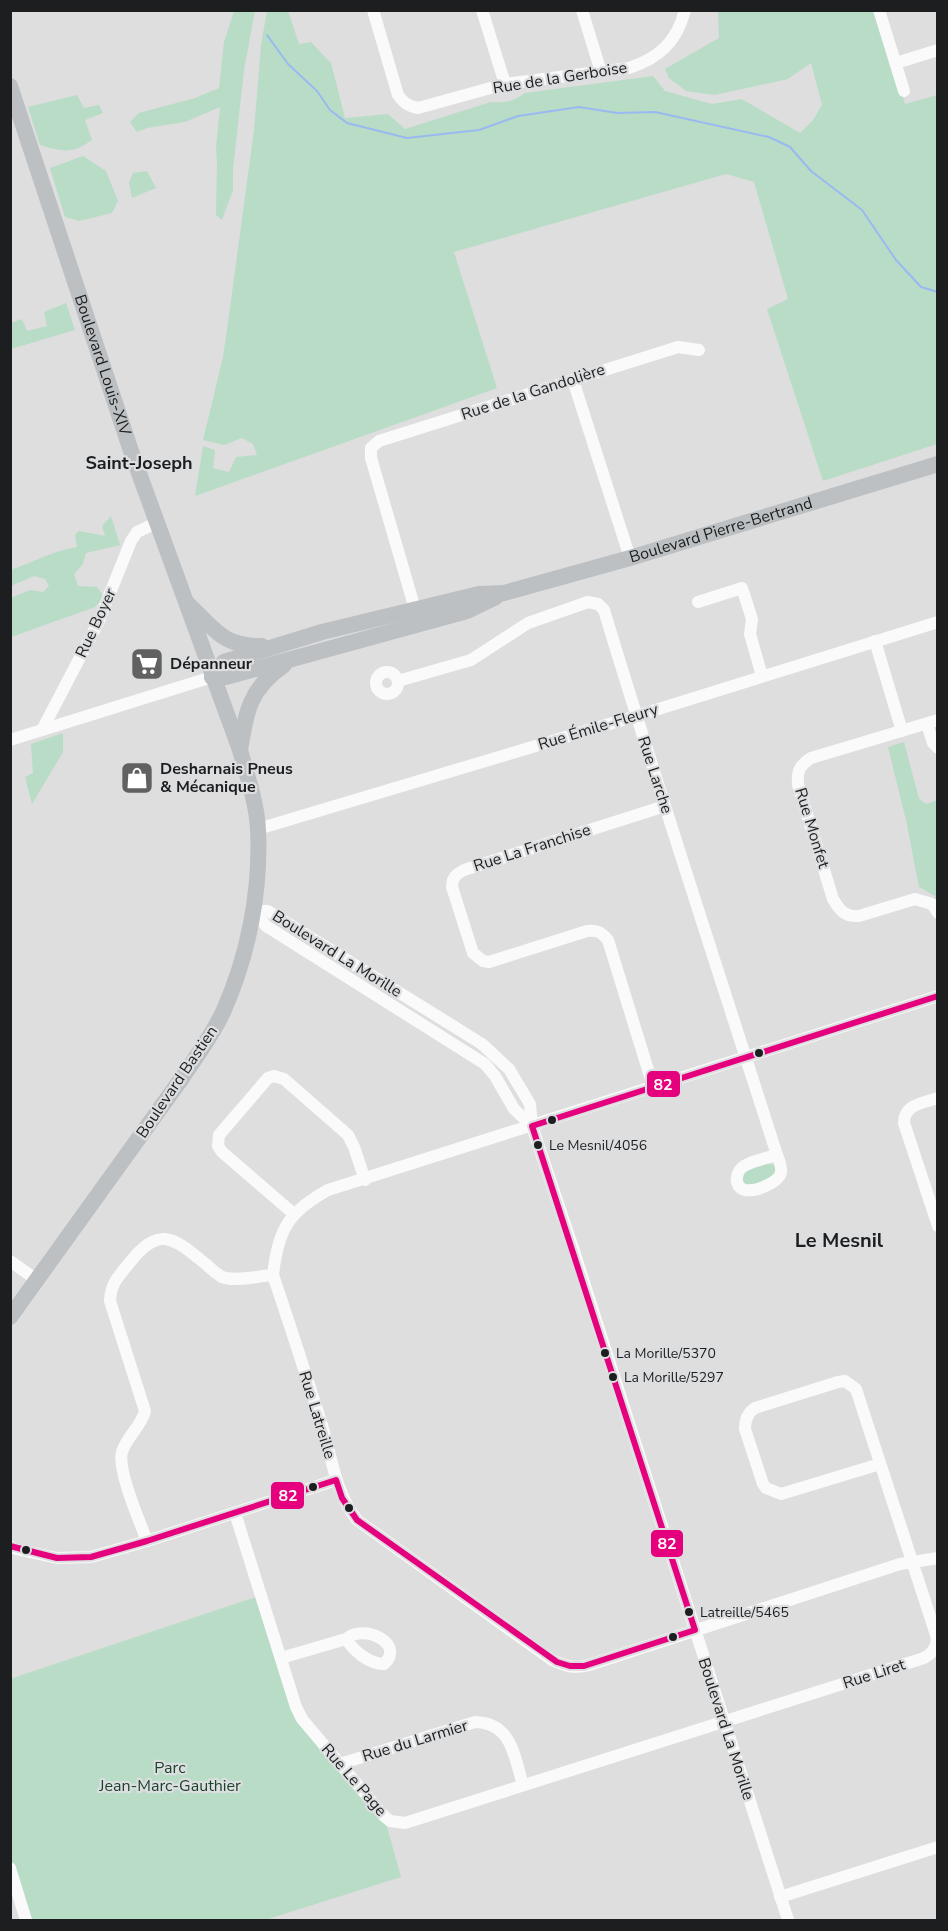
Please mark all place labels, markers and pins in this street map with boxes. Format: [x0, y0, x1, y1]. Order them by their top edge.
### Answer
supermarket icon: Dépanneur [129, 646, 165, 682]
place label: Dépanneur [170, 653, 253, 675]
place label: Desharnais Pneus & Mécanique [160, 758, 293, 798]
shop icon: Desharnais Pneus & Mécanique [119, 760, 155, 796]
unlabelled marker [753, 1047, 765, 1059]
unlabelled marker [546, 1114, 558, 1126]
place label: Le Mesnil/4056 [549, 1136, 647, 1155]
marker: Le Mesnil/4056 [532, 1139, 544, 1151]
place label: La Morille/5370 [616, 1344, 716, 1363]
marker: La Morille/5370 [599, 1347, 611, 1359]
place label: La Morille/5297 [624, 1368, 724, 1387]
marker: La Morille/5297 [607, 1371, 619, 1383]
unlabelled marker [307, 1481, 319, 1493]
unlabelled marker [343, 1502, 355, 1514]
unlabelled marker [20, 1544, 32, 1556]
place label: Latreille/5465 [700, 1603, 789, 1622]
marker: Latreille/5465 [683, 1606, 695, 1618]
unlabelled marker [667, 1631, 679, 1643]

